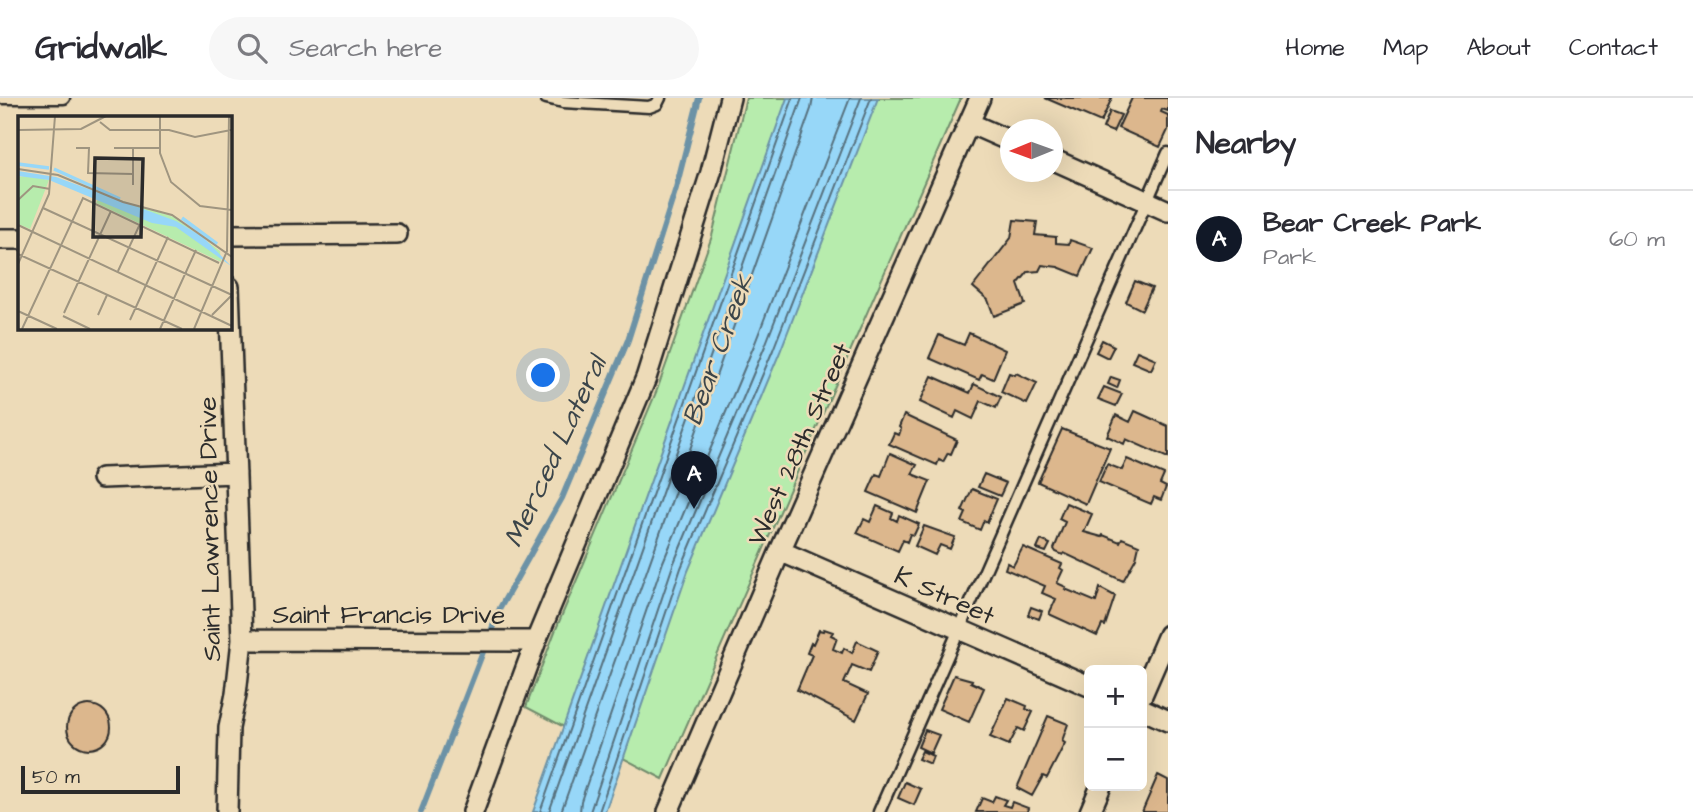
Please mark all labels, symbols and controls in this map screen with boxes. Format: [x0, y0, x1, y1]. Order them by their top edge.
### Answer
search box [209, 17, 699, 80]
text: Gridwalk [35, 25, 167, 71]
icon: search [233, 29, 271, 67]
text: Search here [289, 30, 442, 66]
text: Home [1285, 31, 1345, 65]
text: Map [1383, 31, 1428, 65]
text: About [1466, 31, 1531, 65]
text: Contact [1569, 31, 1658, 65]
inset map [18, 116, 231, 329]
north arrow [1000, 119, 1063, 182]
text: Nearby [1196, 123, 1296, 165]
text: Bear Creek Park [1263, 205, 1481, 241]
text: A [1212, 223, 1226, 255]
text: 60 m [1609, 223, 1665, 255]
text: Park [1263, 241, 1316, 273]
water label: Bear Creek [673, 268, 764, 431]
street label: West 28th Street [739, 337, 861, 551]
water label: Merced Lateral [494, 347, 618, 553]
your location [526, 358, 560, 392]
street label: Saint Lawrence Drive [190, 396, 230, 662]
pin: A [671, 451, 717, 509]
street label: K Street [889, 558, 1001, 634]
street label: Saint Francis Drive [273, 597, 505, 633]
map controls [1084, 665, 1147, 791]
button: + [1084, 665, 1147, 728]
button: − [1084, 728, 1147, 791]
scale bar [21, 763, 180, 795]
text: 50 m [32, 764, 80, 791]

